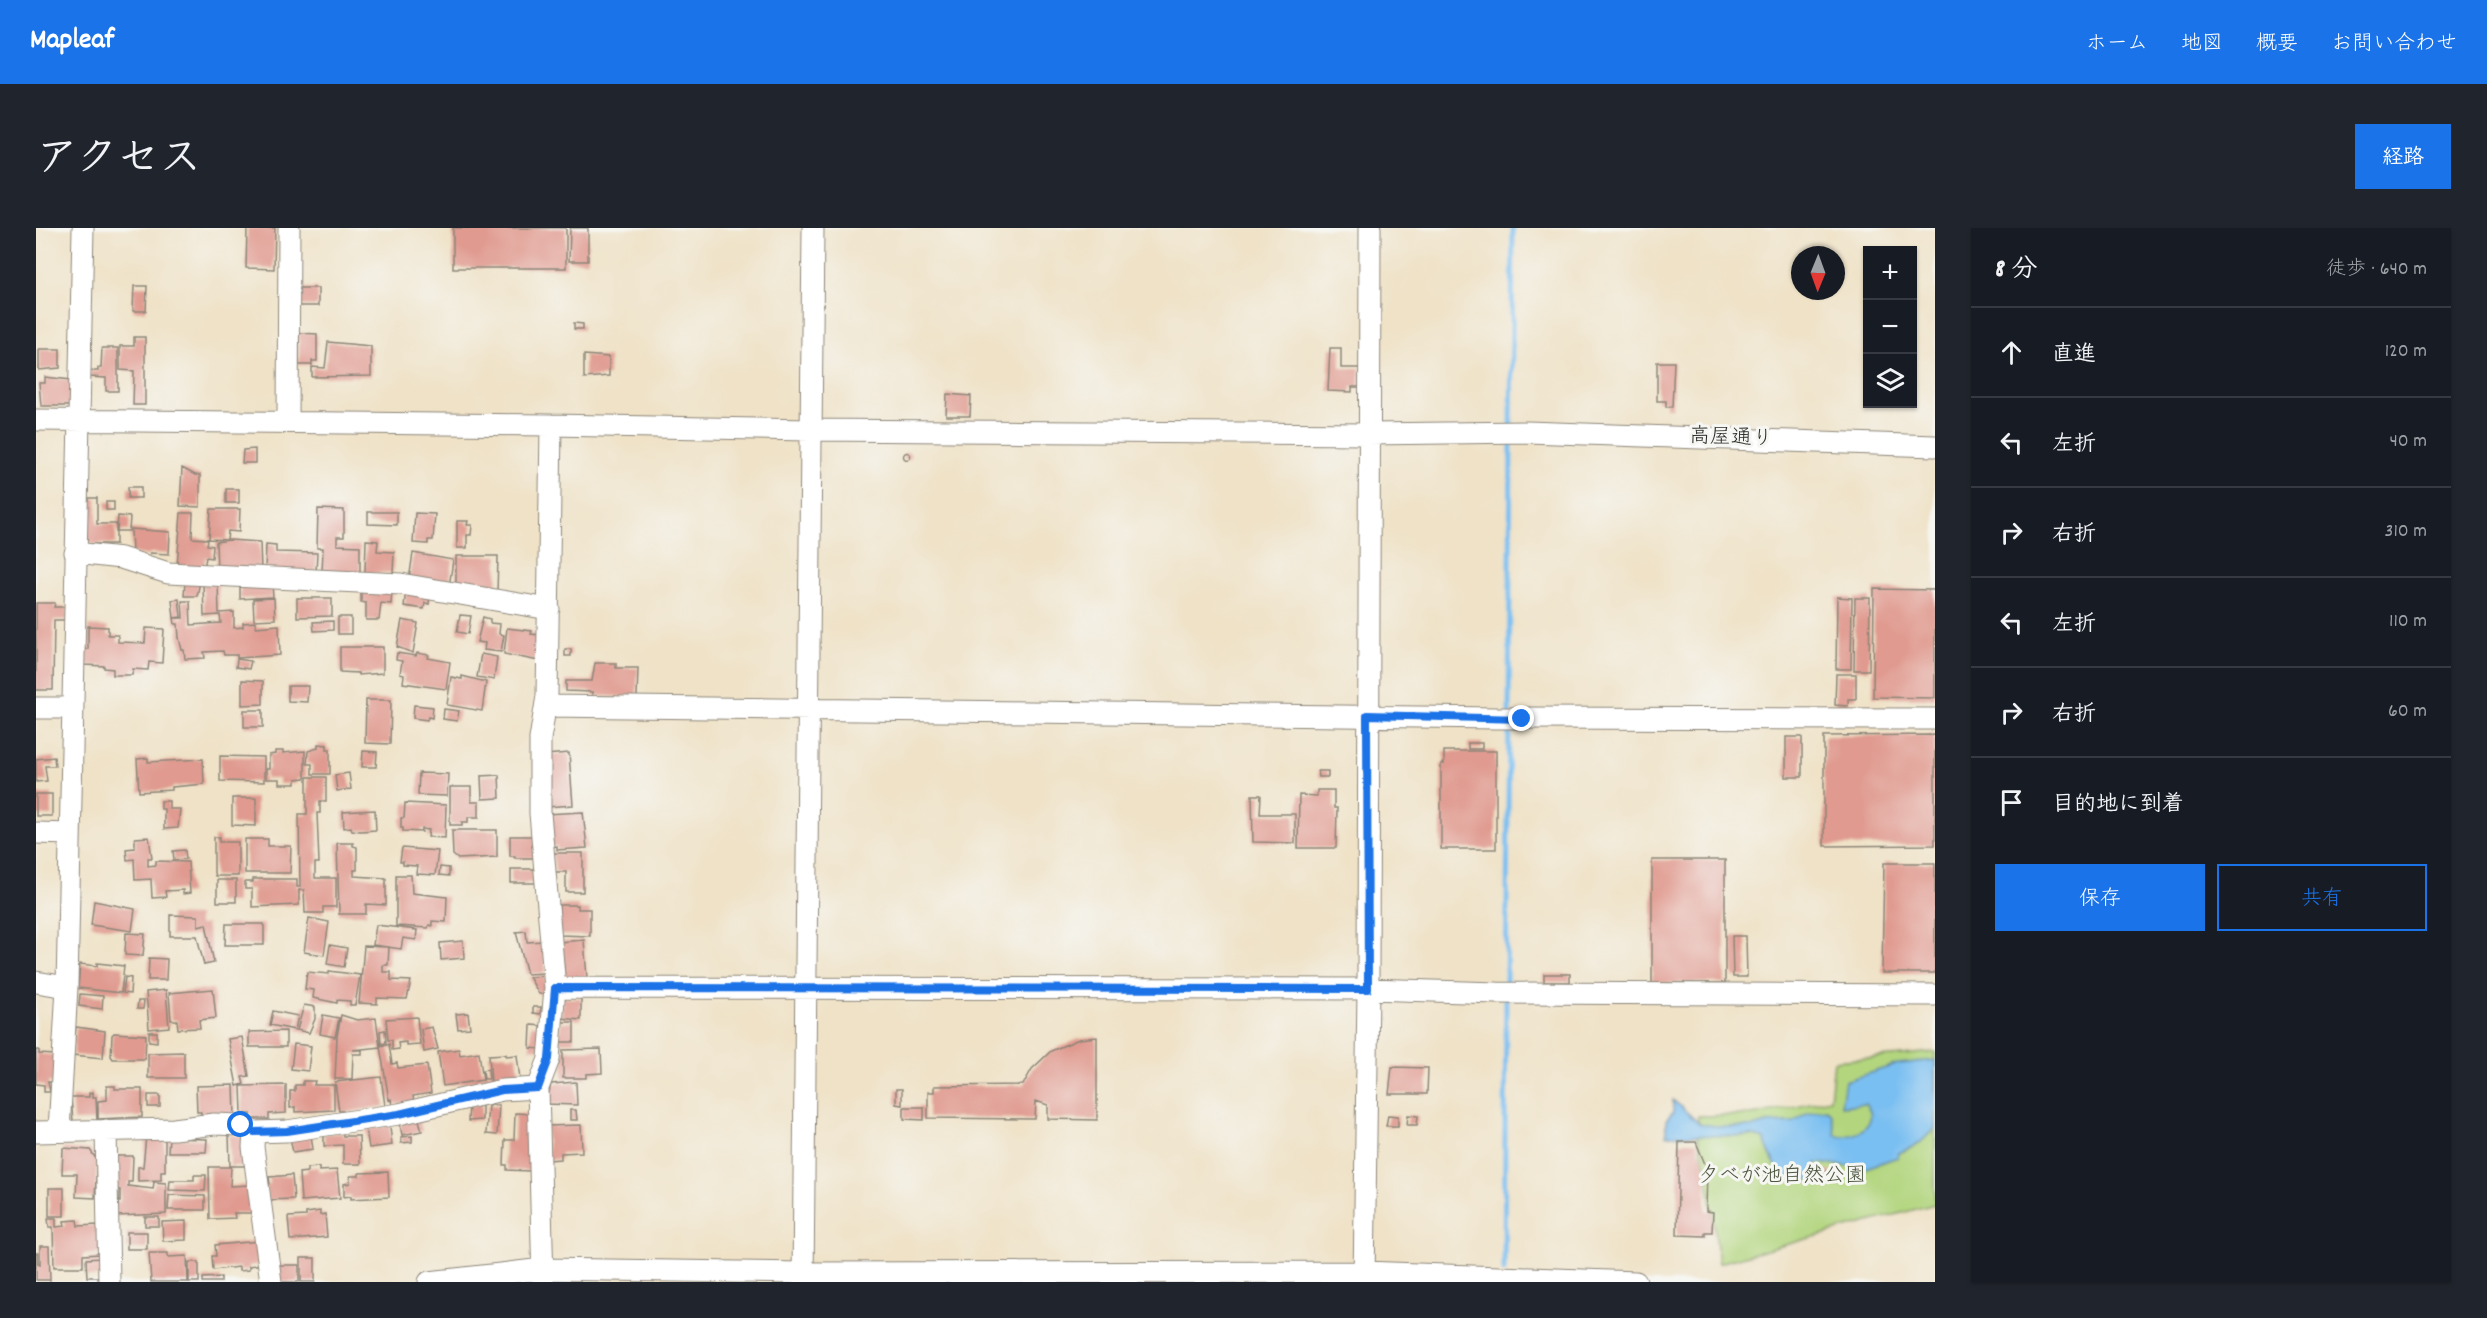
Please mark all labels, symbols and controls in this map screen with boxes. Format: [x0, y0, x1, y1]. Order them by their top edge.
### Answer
text: Mapleaf [30, 22, 114, 62]
text: ホーム [2086, 30, 2148, 60]
text: 地図 [2181, 30, 2223, 60]
text: 概要 [2256, 30, 2298, 60]
text: お問い合わせ [2331, 30, 2457, 60]
button: 経路 [2355, 124, 2451, 189]
text: アクセス [36, 132, 201, 192]
north arrow [1791, 246, 1845, 300]
map controls [1863, 246, 1917, 408]
button: + [1863, 246, 1917, 300]
text: 8 分 [1995, 252, 2037, 289]
text: 徒歩 · 640 m [2326, 256, 2427, 284]
button: − [1863, 300, 1917, 354]
icon: ahead [1995, 336, 2028, 369]
text: 120 m [2385, 338, 2427, 366]
text: 直進 [2052, 340, 2096, 371]
button: layers [1863, 354, 1917, 408]
street label: 高屋通り [1689, 423, 1773, 455]
icon: left [1995, 426, 2028, 459]
text: 40 m [2389, 428, 2427, 456]
text: 左折 [2052, 430, 2096, 461]
icon: right [1995, 516, 2028, 549]
text: 310 m [2385, 518, 2427, 546]
text: 右折 [2052, 520, 2096, 551]
icon: left [1995, 606, 2028, 639]
text: 110 m [2389, 608, 2427, 636]
text: 左折 [2052, 610, 2096, 641]
icon: right [1995, 696, 2028, 729]
text: 60 m [2388, 698, 2427, 726]
text: 右折 [2052, 700, 2096, 731]
route end [1508, 705, 1534, 731]
icon: arrive [1995, 786, 2028, 819]
text: 目的地に到着 [2052, 790, 2184, 821]
button: 保存 [1995, 864, 2205, 931]
button: 共有 [2217, 864, 2427, 931]
route start [227, 1111, 253, 1137]
park label: 夕べが池自然公園 [1698, 1162, 1866, 1192]

